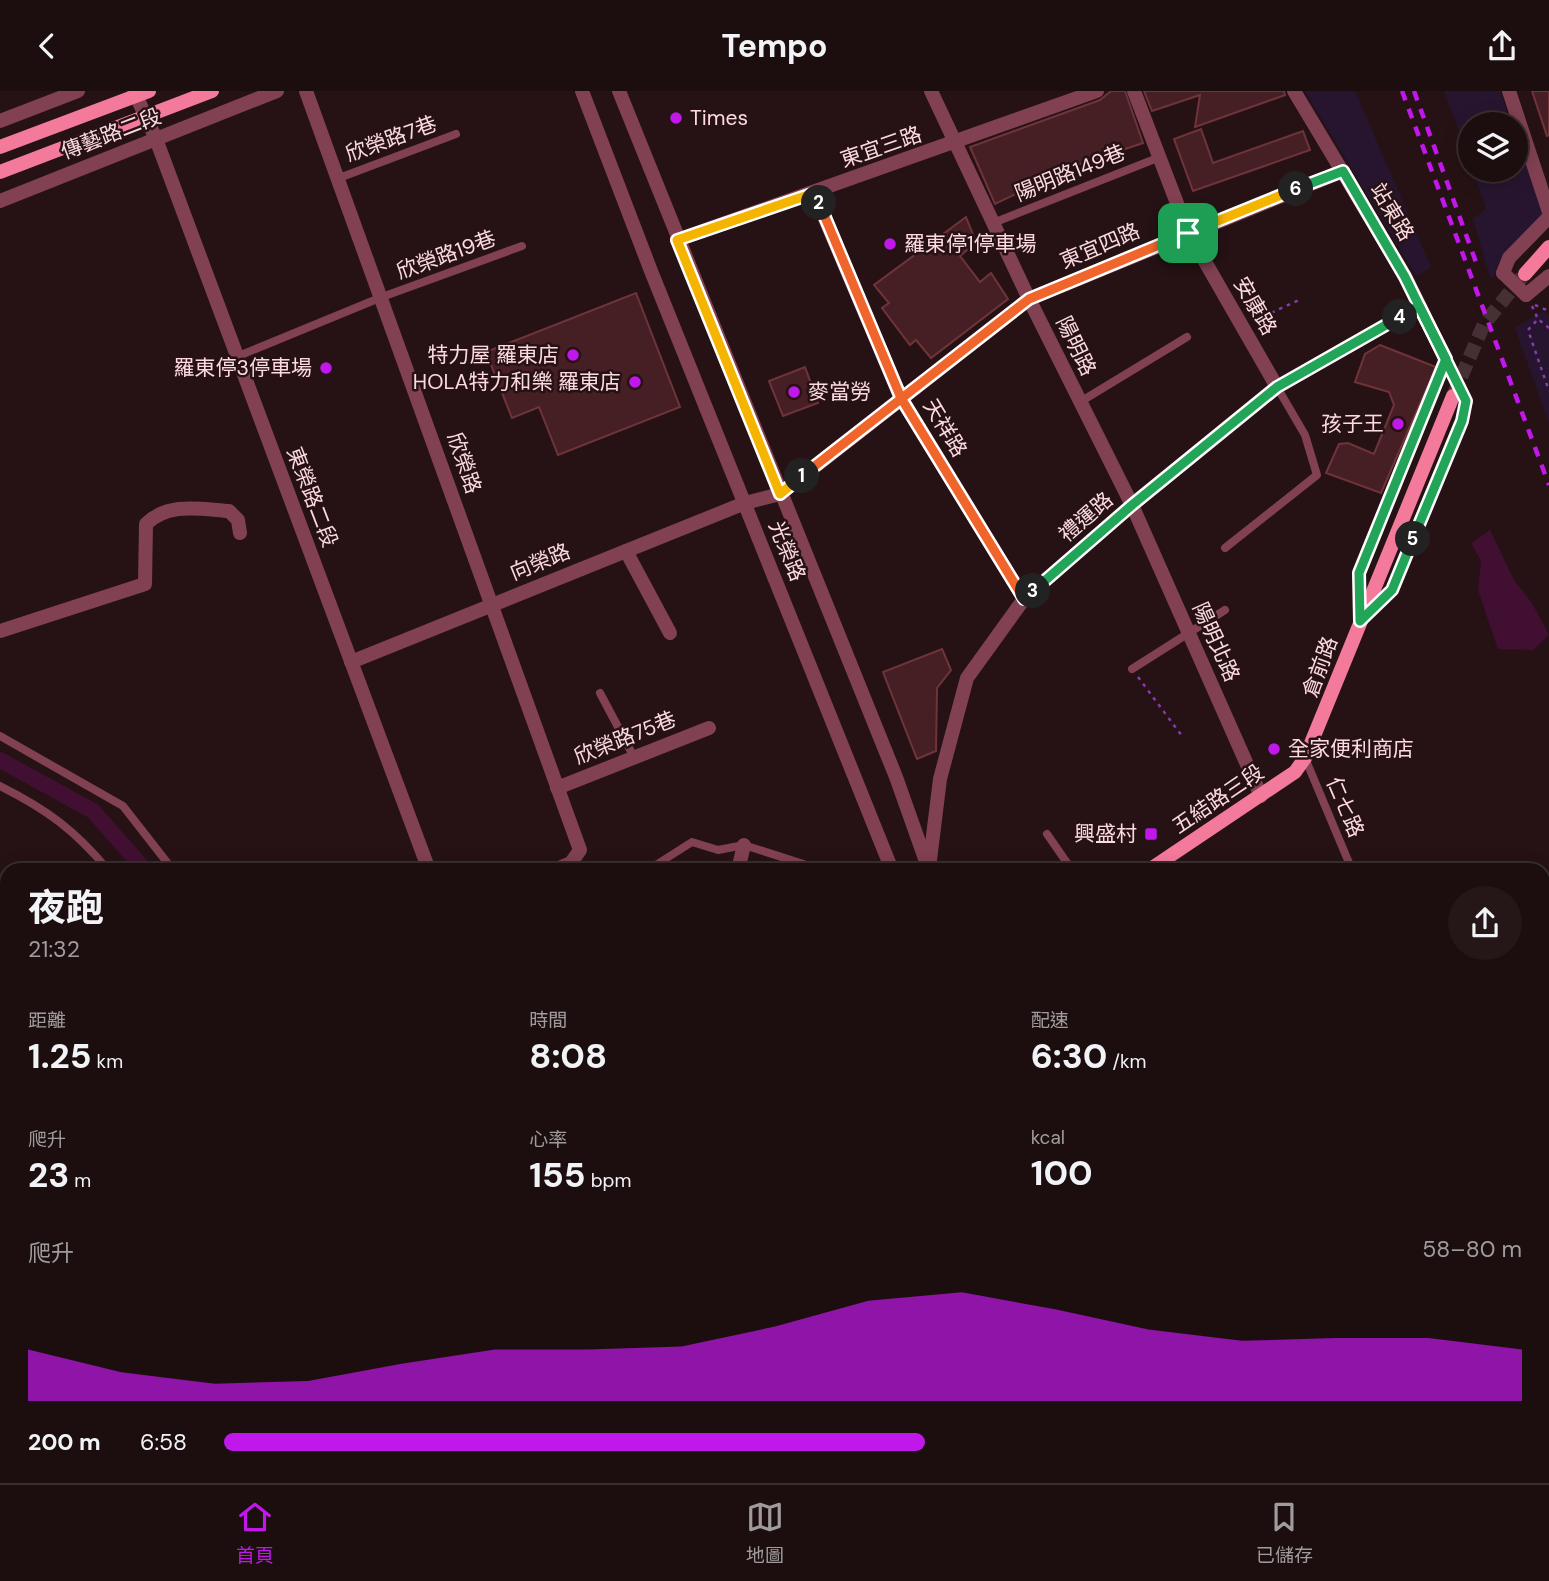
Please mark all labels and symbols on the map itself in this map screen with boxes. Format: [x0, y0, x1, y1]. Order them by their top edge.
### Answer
street label: 傳藝路二段 [57, 102, 165, 166]
place label: Times [690, 104, 748, 132]
street label: 欣榮路7巷 [341, 110, 441, 168]
marker: Times [668, 110, 684, 126]
street label: 東宜三路 [837, 120, 925, 174]
street label: 陽明路149巷 [1011, 138, 1129, 208]
pin: 6 [1278, 171, 1314, 207]
street label: 站東路 [1364, 178, 1420, 246]
pin: 2 [802, 185, 836, 221]
pin [1158, 203, 1218, 263]
street label: 東宜四路 [1056, 217, 1144, 275]
street label: 欣榮路19巷 [392, 224, 500, 286]
place label: 羅東停1停車場 [904, 230, 1037, 258]
marker: 羅東停1停車場 [882, 236, 898, 252]
street label: 安康路 [1227, 272, 1283, 340]
pin: 4 [1382, 299, 1418, 335]
street label: 陽明路 [1050, 312, 1102, 380]
place label: 特力屋 羅東店 [427, 341, 559, 369]
marker: 特力屋 羅東店 [565, 347, 581, 363]
place label: 羅東停3停車場 [174, 354, 312, 382]
marker: 羅東停3停車場 [318, 360, 334, 376]
place label: HOLA特力和樂 羅東店 [413, 368, 621, 396]
marker: HOLA特力和樂 羅東店 [627, 374, 643, 390]
place label: 麥當勞 [808, 378, 871, 406]
marker: 麥當勞 [786, 384, 802, 400]
street label: 天祥路 [917, 394, 973, 462]
place label: 孩子王 [1321, 410, 1384, 438]
marker: 孩子王 [1390, 416, 1406, 432]
street label: 欣榮路 [441, 429, 487, 497]
street label: 東榮路二段 [280, 443, 344, 551]
pin: 1 [784, 459, 820, 493]
street label: 禮運路 [1053, 486, 1119, 548]
street label: 光榮路 [762, 517, 812, 585]
pin: 5 [1396, 521, 1430, 557]
street label: 向榮路 [506, 537, 574, 587]
pin: 3 [1016, 573, 1050, 609]
street label: 陽明北路 [1186, 598, 1246, 686]
street label: 倉前路 [1296, 633, 1344, 701]
street label: 欣榮路75巷 [570, 705, 680, 771]
place label: 全家便利商店 [1288, 735, 1414, 763]
marker: 全家便利商店 [1266, 741, 1282, 757]
street label: 五結路三段 [1167, 758, 1269, 840]
street label: 仁七路 [1320, 773, 1370, 841]
place label: 興盛村 [1074, 820, 1137, 848]
marker: 興盛村 [1143, 826, 1159, 842]

